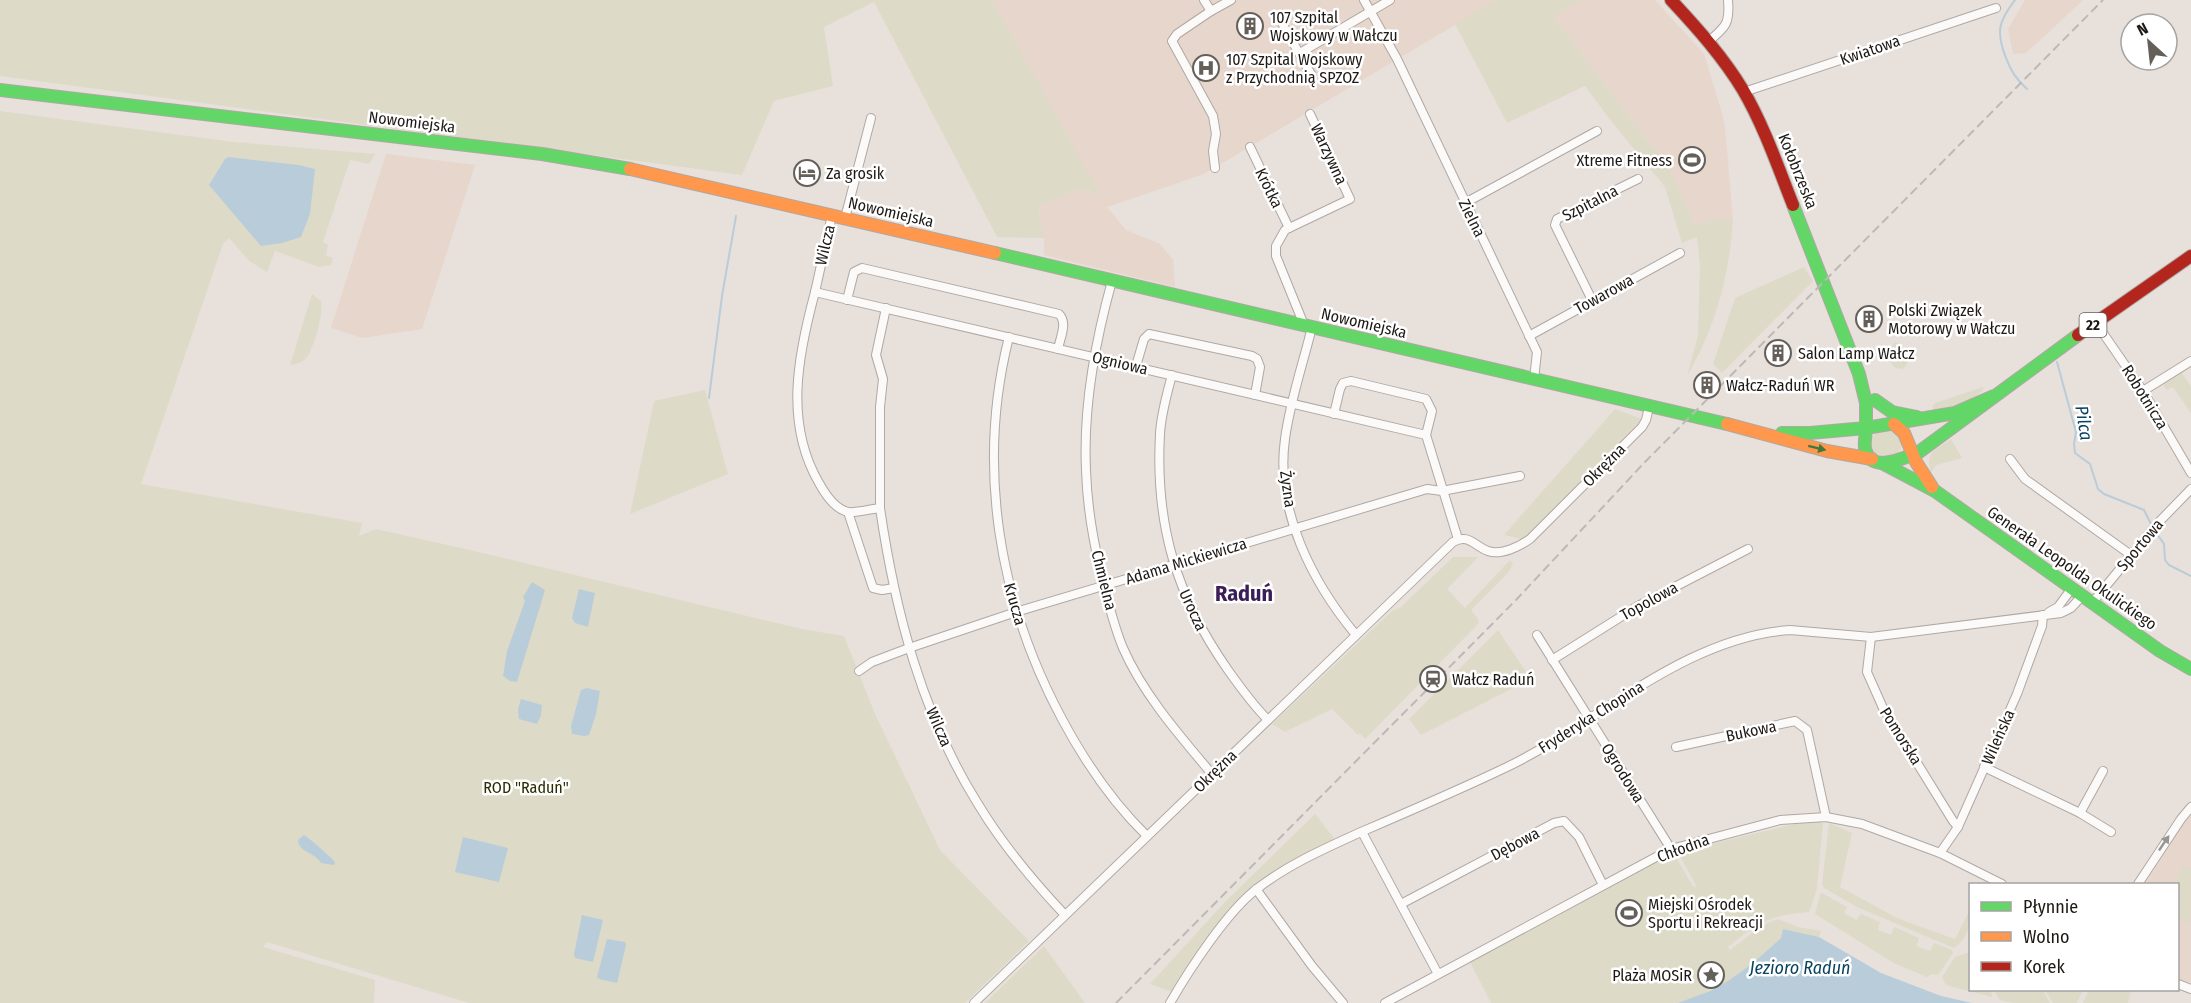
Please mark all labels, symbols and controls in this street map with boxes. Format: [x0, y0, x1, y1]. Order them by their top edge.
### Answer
place label: 107 Szpital Wojskowy w Wałczu [1270, 8, 1398, 45]
building icon: 107 Szpital Wojskowy w Wałczu [1235, 11, 1265, 41]
north arrow [2119, 12, 2179, 72]
text: N [2134, 18, 2151, 40]
street label: Kwiatowa [1837, 31, 1903, 69]
place label: 107 Szpital Wojskowy z Przychodnią SPZOZ [1226, 50, 1363, 88]
hospital icon: 107 Szpital Wojskowy z Przychodnią SPZOZ [1191, 53, 1221, 83]
street label: Nowomiejska [368, 107, 457, 137]
street label: Warzywna [1307, 121, 1351, 188]
street label: Kołobrzeska [1774, 131, 1822, 212]
sports icon: Xtreme Fitness [1677, 145, 1707, 175]
place label: Xtreme Fitness [1576, 151, 1672, 170]
hotel icon: Za grosik [792, 158, 822, 188]
place label: Za grosik [826, 164, 885, 183]
street label: Krótka [1251, 165, 1287, 211]
street label: Szpitalna [1559, 181, 1621, 225]
street label: Nowomiejska [846, 193, 936, 231]
street label: Zielna [1455, 196, 1489, 240]
street label: Wilcza [811, 223, 839, 267]
street label: Towarowa [1571, 270, 1637, 318]
place label: Polski Związek Motorowy w Wałczu [1888, 301, 2015, 338]
street label: Nowomiejska [1319, 304, 1409, 342]
building icon: Polski Związek Motorowy w Wałczu [1854, 304, 1884, 334]
road number: 22 [2080, 313, 2106, 337]
building icon: Salon Lamp Wałcz [1763, 338, 1793, 368]
place label: Salon Lamp Wałcz [1798, 344, 1915, 363]
street label: Ogniowa [1090, 347, 1150, 379]
street label: Robotnicza [2118, 361, 2172, 433]
building icon: Wałcz-Raduń WR [1692, 370, 1722, 400]
place label: Wałcz-Raduń WR [1726, 376, 1835, 395]
water label: Pilca [2070, 404, 2098, 442]
street label: Okrężna [1579, 439, 1630, 490]
one-way arrow [1808, 443, 1826, 453]
street label: Żyzna [1276, 469, 1300, 509]
street label: Generała Leopolda Okulickiego [1984, 502, 2160, 634]
street label: Sportowa [2113, 515, 2167, 575]
street label: Adama Mickiewicza [1123, 533, 1249, 588]
street label: Chmielna [1087, 548, 1121, 612]
street label: Topolowa [1617, 577, 1681, 624]
district label: Raduń [1215, 580, 1273, 607]
street label: Krucza [1000, 581, 1030, 628]
street label: Urocza [1175, 586, 1211, 634]
station icon: Wałcz Raduń [1418, 664, 1448, 694]
place label: Wałcz Raduń [1452, 670, 1534, 689]
street label: Fryderyka Chopina [1535, 677, 1647, 757]
street label: Wilcza [922, 704, 956, 750]
street label: Pomorska [1876, 704, 1926, 768]
street label: Wileńska [1977, 706, 2019, 768]
street label: Bukowa [1724, 716, 1778, 746]
street label: Ogrodowa [1597, 740, 1649, 806]
street label: Okrężna [1189, 746, 1241, 796]
park label: ROD "Raduń" [483, 778, 569, 797]
street label: Dębowa [1487, 823, 1543, 865]
street label: Chłodna [1654, 830, 1712, 866]
one-way arrow [2158, 835, 2169, 851]
legend [1969, 883, 2179, 991]
place label: Miejski Ośrodek Sportu i Rekreacji [1648, 895, 1763, 932]
text: Płynnie [2023, 896, 2078, 918]
sports icon: Miejski Ośrodek Sportu i Rekreacji [1614, 898, 1644, 928]
text: Wolno [2023, 926, 2069, 948]
text: Korek [2023, 956, 2065, 978]
water label: Jezioro Raduń [1749, 957, 1850, 979]
place icon: Plaża MOSiR [1696, 960, 1726, 990]
place label: Plaża MOSiR [1612, 966, 1692, 985]

